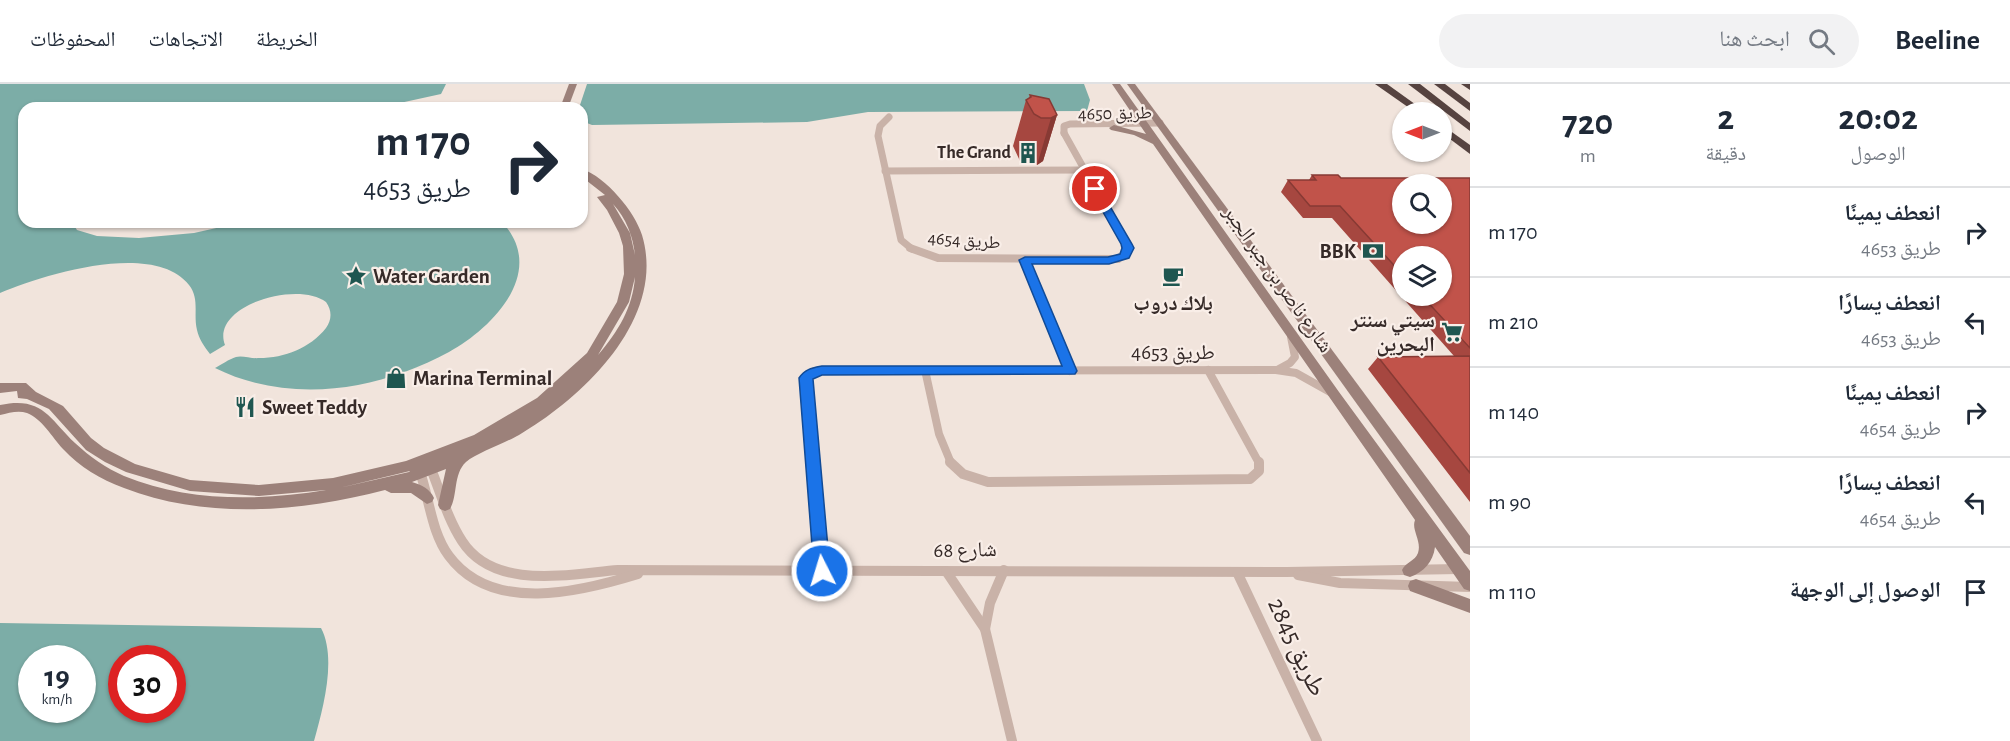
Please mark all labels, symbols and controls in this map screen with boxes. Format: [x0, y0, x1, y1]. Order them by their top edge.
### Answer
search box [1439, 14, 1859, 68]
icon: search [1805, 25, 1838, 58]
text: Beeline [1895, 27, 1980, 55]
text: ابحث هنا [1719, 28, 1790, 50]
text: المحفوظات [30, 29, 115, 50]
text: الاتجاهات [148, 29, 223, 50]
text: الخريطة [256, 29, 318, 50]
text: 2 [1717, 100, 1734, 136]
text: 20:02 [1838, 100, 1918, 136]
north arrow [1392, 102, 1452, 162]
map controls [1392, 102, 1452, 306]
street label: طريق 4650 [1078, 104, 1152, 125]
text: 720 [1562, 105, 1613, 141]
text: 170 m [376, 121, 471, 163]
icon: right [492, 126, 570, 204]
building icon: The Grand [1016, 141, 1040, 165]
place label: The Grand [937, 144, 1012, 162]
text: دقيقة [1705, 144, 1746, 164]
text: الوصول [1850, 144, 1906, 164]
text: m [1580, 146, 1596, 166]
pin [1069, 163, 1120, 214]
icon: arrive [1078, 172, 1111, 205]
button: search [1392, 174, 1452, 234]
text: طريق 4653 [363, 175, 471, 202]
street label: شارع ناصر بن جبر الجبر [1217, 201, 1336, 357]
text: انعطف يمينًا [1844, 202, 1941, 224]
icon: right [1959, 216, 1992, 249]
text: 170 m [1488, 221, 1538, 243]
street label: طريق 4654 [927, 229, 1001, 254]
bank icon: BBK [1361, 239, 1385, 263]
text: طريق 4653 [1861, 239, 1941, 259]
place label: BBK [1319, 241, 1357, 262]
button: layers [1392, 246, 1452, 306]
place icon: Water Garden [344, 264, 368, 288]
cafe icon: بلاك دروب [1161, 264, 1185, 288]
place label: Water Garden [373, 266, 490, 287]
text: انعطف يسارًا [1838, 292, 1941, 314]
place label: بلاك دروب [1133, 293, 1213, 314]
icon: left [1959, 306, 1992, 339]
place label: سيتي سنتر البحرين [1350, 310, 1435, 357]
text: 210 m [1488, 311, 1538, 333]
supermarket icon: سيتي سنتر البحرين [1440, 320, 1464, 344]
text: طريق 4653 [1861, 329, 1941, 349]
street label: طريق 4653 [1131, 342, 1215, 365]
shop icon: Marina Terminal [384, 366, 408, 390]
place label: Marina Terminal [413, 368, 552, 389]
text: انعطف يمينًا [1844, 382, 1941, 404]
restaurant icon: Sweet Teddy [233, 395, 257, 419]
icon: right [1959, 396, 1992, 429]
place label: Sweet Teddy [262, 397, 368, 418]
text: 140 m [1488, 401, 1539, 423]
text: طريق 4654 [1860, 419, 1941, 439]
text: انعطف يسارًا [1838, 472, 1941, 494]
icon: left [1959, 486, 1992, 519]
text: 90 m [1488, 491, 1531, 513]
text: طريق 4654 [1860, 509, 1941, 529]
position arrow [790, 539, 854, 603]
street label: شارع 68 [933, 539, 997, 563]
icon: arrive [1959, 576, 1992, 609]
text: الوصول إلى الوجهة [1790, 579, 1941, 601]
text: 110 m [1488, 581, 1536, 603]
street label: طريق 2845 [1261, 594, 1331, 701]
speed limit sign: 30 [108, 645, 186, 723]
text: 19 [44, 662, 70, 692]
text: km/h [42, 692, 72, 707]

